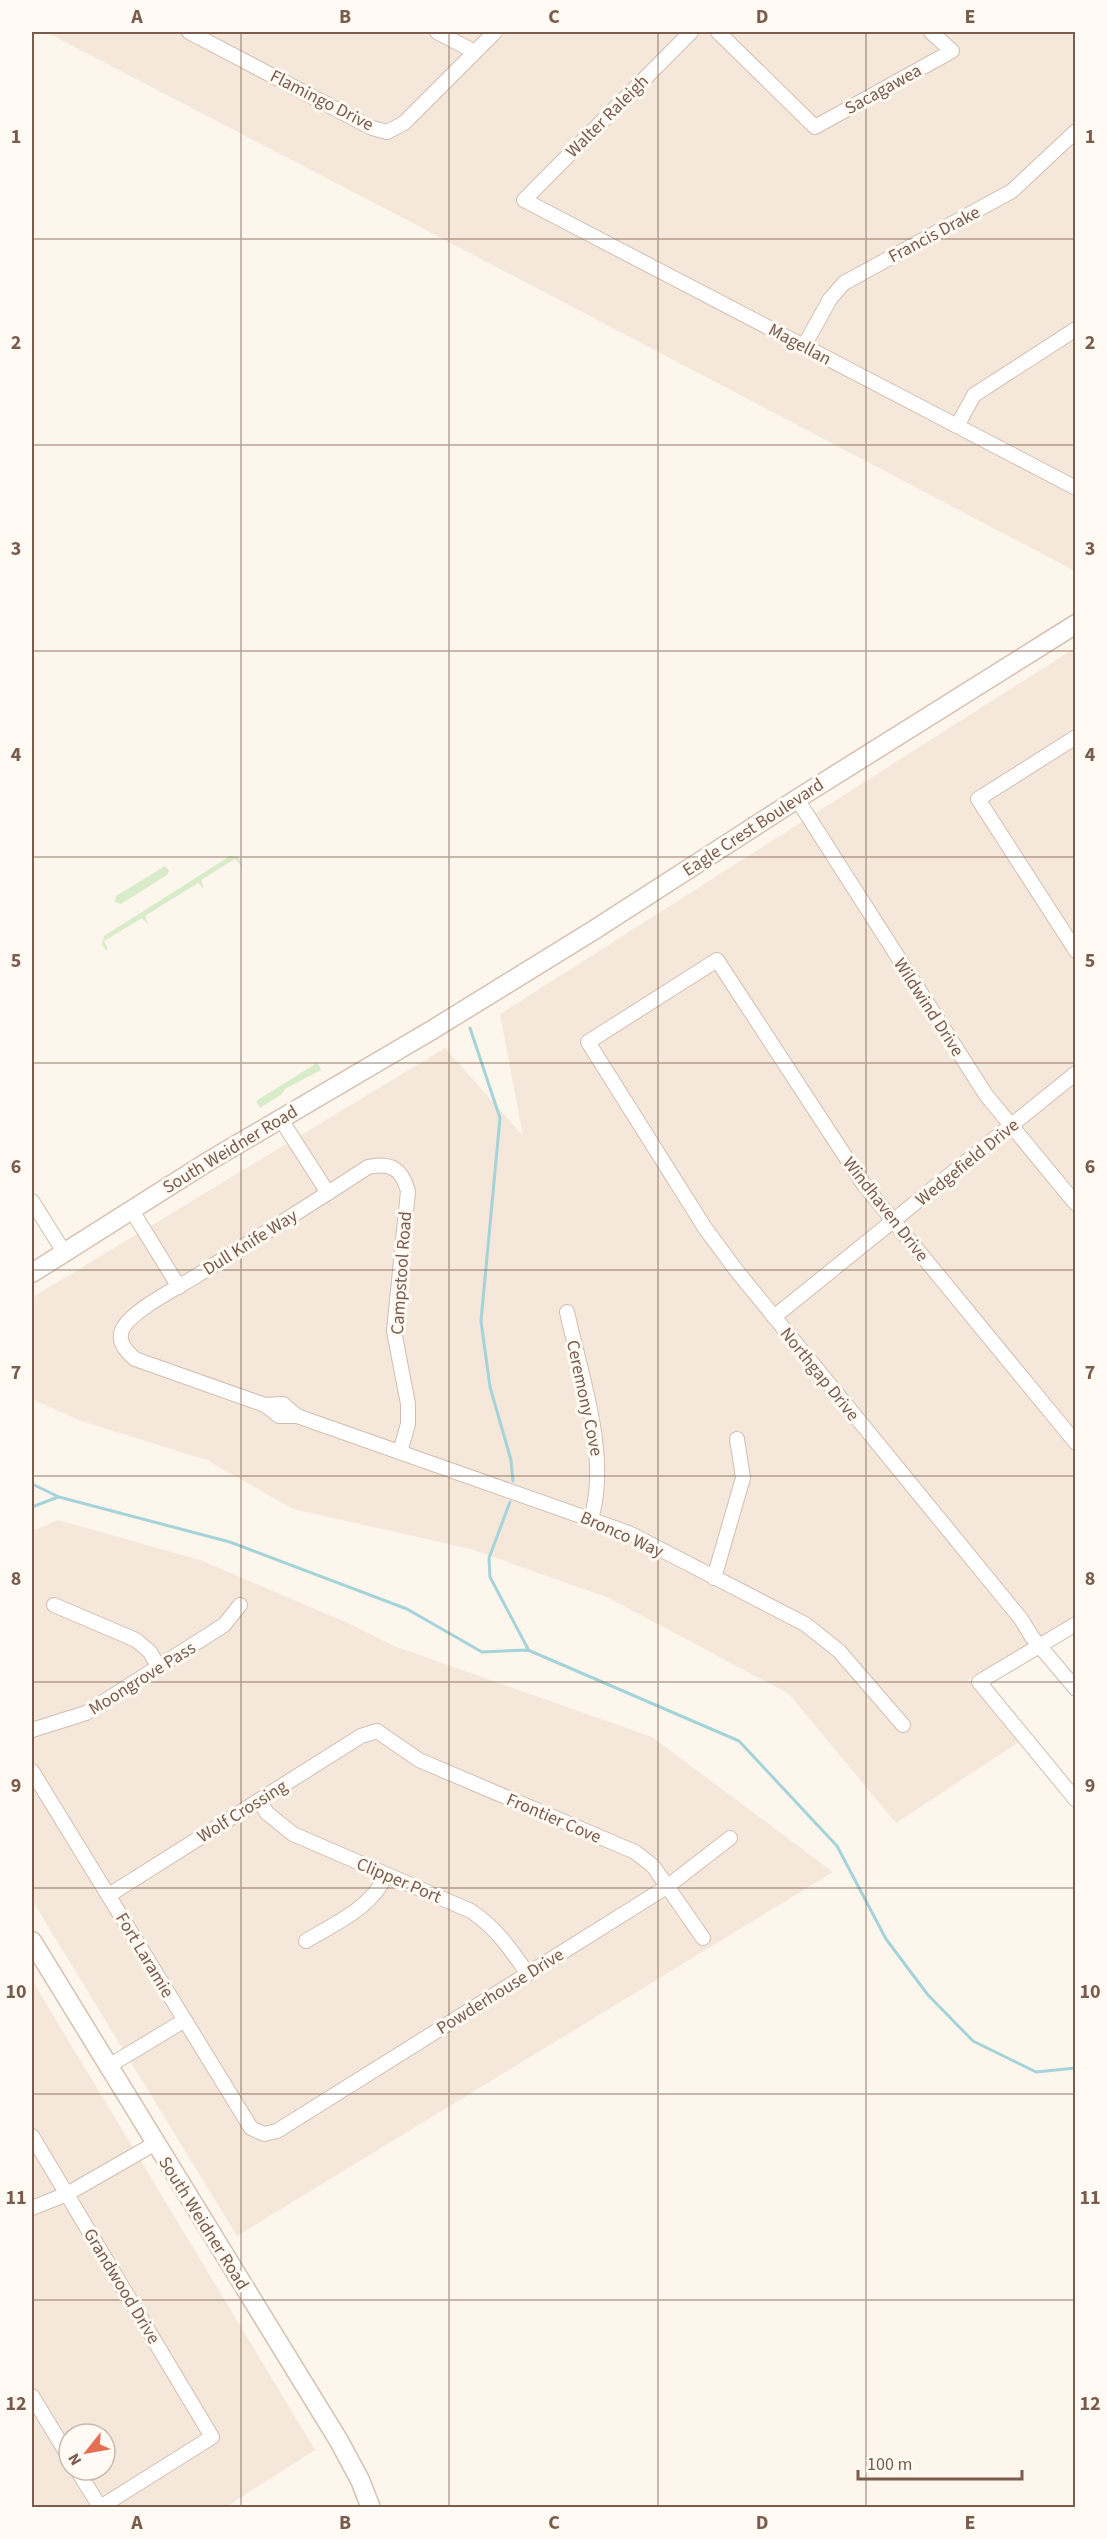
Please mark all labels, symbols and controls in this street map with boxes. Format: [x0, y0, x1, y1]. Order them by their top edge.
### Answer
text: A [130, 3, 143, 31]
text: B [339, 3, 351, 31]
text: C [548, 3, 560, 31]
text: D [756, 3, 768, 31]
text: E [965, 3, 975, 31]
street label: Sacagawea [840, 58, 926, 121]
street label: Flamingo Drive [266, 64, 378, 137]
street label: Walter Raleigh [560, 69, 654, 163]
text: 1 [11, 123, 21, 151]
text: 1 [1085, 123, 1095, 151]
street label: Francis Drake [884, 200, 985, 269]
street label: Magellan [764, 317, 836, 371]
text: 2 [11, 329, 21, 357]
text: 2 [1085, 329, 1095, 357]
text: 3 [11, 535, 21, 563]
text: 3 [1085, 535, 1095, 563]
text: 4 [11, 741, 22, 769]
text: 4 [1085, 741, 1096, 769]
street label: Eagle Crest Boulevard [678, 772, 829, 883]
text: 5 [11, 947, 21, 975]
text: 5 [1085, 947, 1095, 975]
street label: Wildwind Drive [887, 953, 970, 1062]
street label: South Weidner Road [158, 1099, 302, 1200]
street label: Wedgefield Drive [910, 1113, 1024, 1212]
street label: Windhaven Drive [837, 1152, 935, 1267]
text: 6 [11, 1153, 21, 1181]
text: 6 [1085, 1153, 1095, 1181]
street label: Dull Knife Way [198, 1203, 303, 1281]
street label: Campstool Road [385, 1211, 418, 1336]
street label: Northgap Drive [774, 1322, 865, 1427]
street label: Ceremony Cove [560, 1338, 609, 1458]
text: 7 [11, 1359, 21, 1387]
text: 7 [1085, 1359, 1095, 1387]
street label: Bronco Way [576, 1505, 668, 1564]
text: 8 [11, 1565, 21, 1593]
text: 8 [1085, 1565, 1095, 1593]
street label: Moongrove Pass [84, 1636, 201, 1721]
text: 9 [11, 1772, 21, 1800]
text: 9 [1085, 1772, 1095, 1800]
street label: Wolf Crossing [192, 1774, 292, 1849]
street label: Frontier Cove [503, 1787, 605, 1850]
street label: Clipper Port [353, 1851, 445, 1910]
street label: Fort Laramie [109, 1908, 180, 2003]
street label: Powderhouse Drive [432, 1942, 569, 2041]
text: 10 [5, 1978, 27, 2006]
text: 10 [1079, 1978, 1101, 2006]
street label: South Weidner Road [152, 2152, 255, 2295]
text: 11 [5, 2184, 27, 2212]
text: 11 [1079, 2184, 1101, 2212]
street label: Grandwood Drive [77, 2224, 166, 2349]
text: 12 [5, 2390, 27, 2418]
text: 12 [1079, 2390, 1101, 2418]
north arrow [57, 2422, 117, 2482]
scale bar [858, 2443, 1022, 2481]
text: N [63, 2449, 87, 2469]
text: 100 m [867, 2452, 912, 2477]
text: A [130, 2509, 143, 2537]
text: B [339, 2509, 351, 2537]
text: C [548, 2509, 560, 2537]
text: D [756, 2509, 768, 2537]
text: E [965, 2509, 975, 2537]

